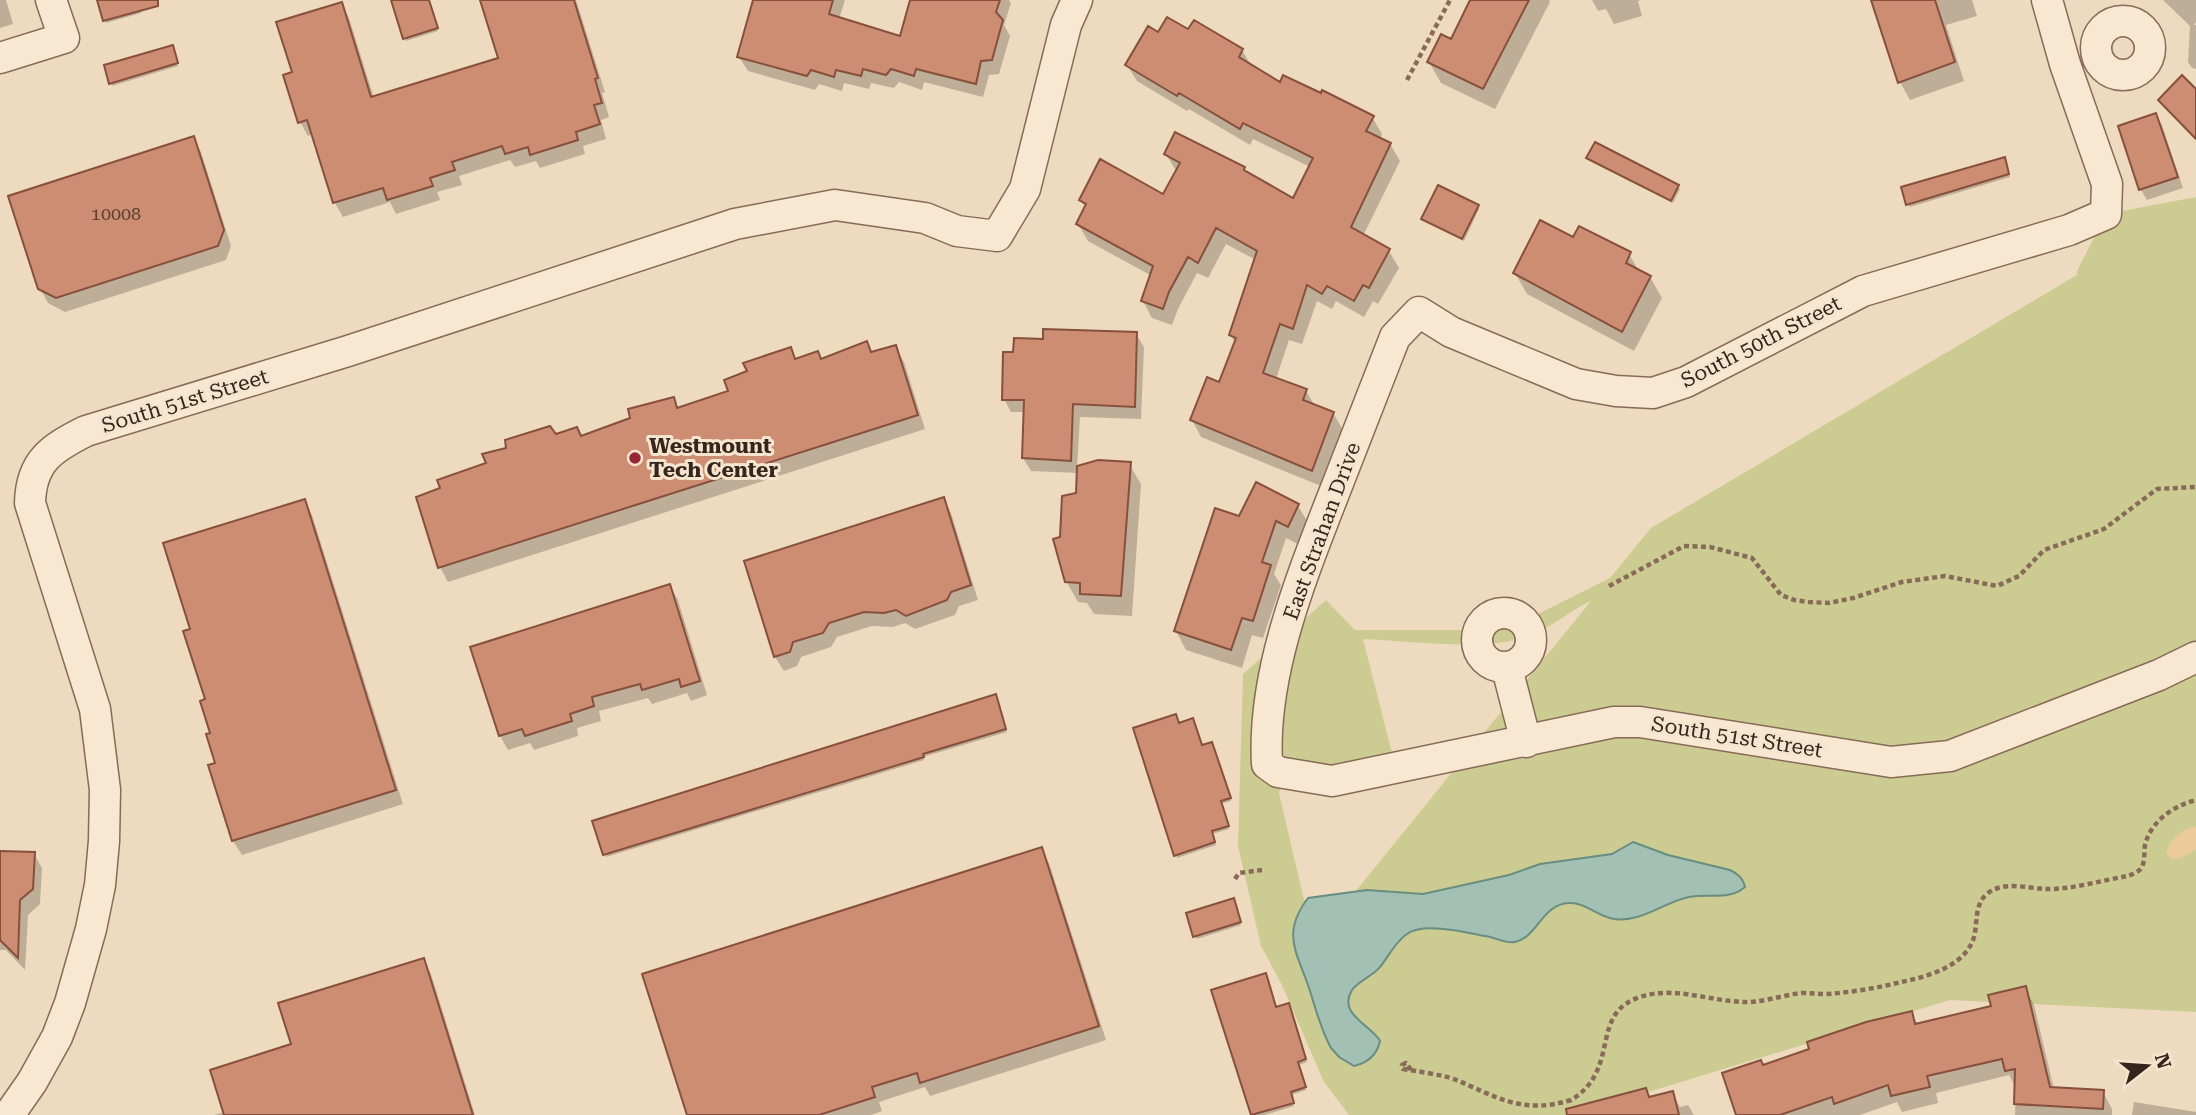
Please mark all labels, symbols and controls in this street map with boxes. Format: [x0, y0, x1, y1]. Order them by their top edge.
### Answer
house number: 10008 [91, 203, 141, 224]
street label: South 50th Street [1677, 291, 1845, 393]
street label: South 51st Street [99, 364, 271, 438]
place label: Westmount Tech Center [649, 434, 778, 482]
street label: East Strahan Drive [1279, 439, 1365, 623]
marker: Westmount Tech Center [627, 450, 643, 466]
street label: South 51st Street [1650, 712, 1824, 762]
north arrow [2112, 1031, 2182, 1101]
text: N [2150, 1051, 2176, 1072]

